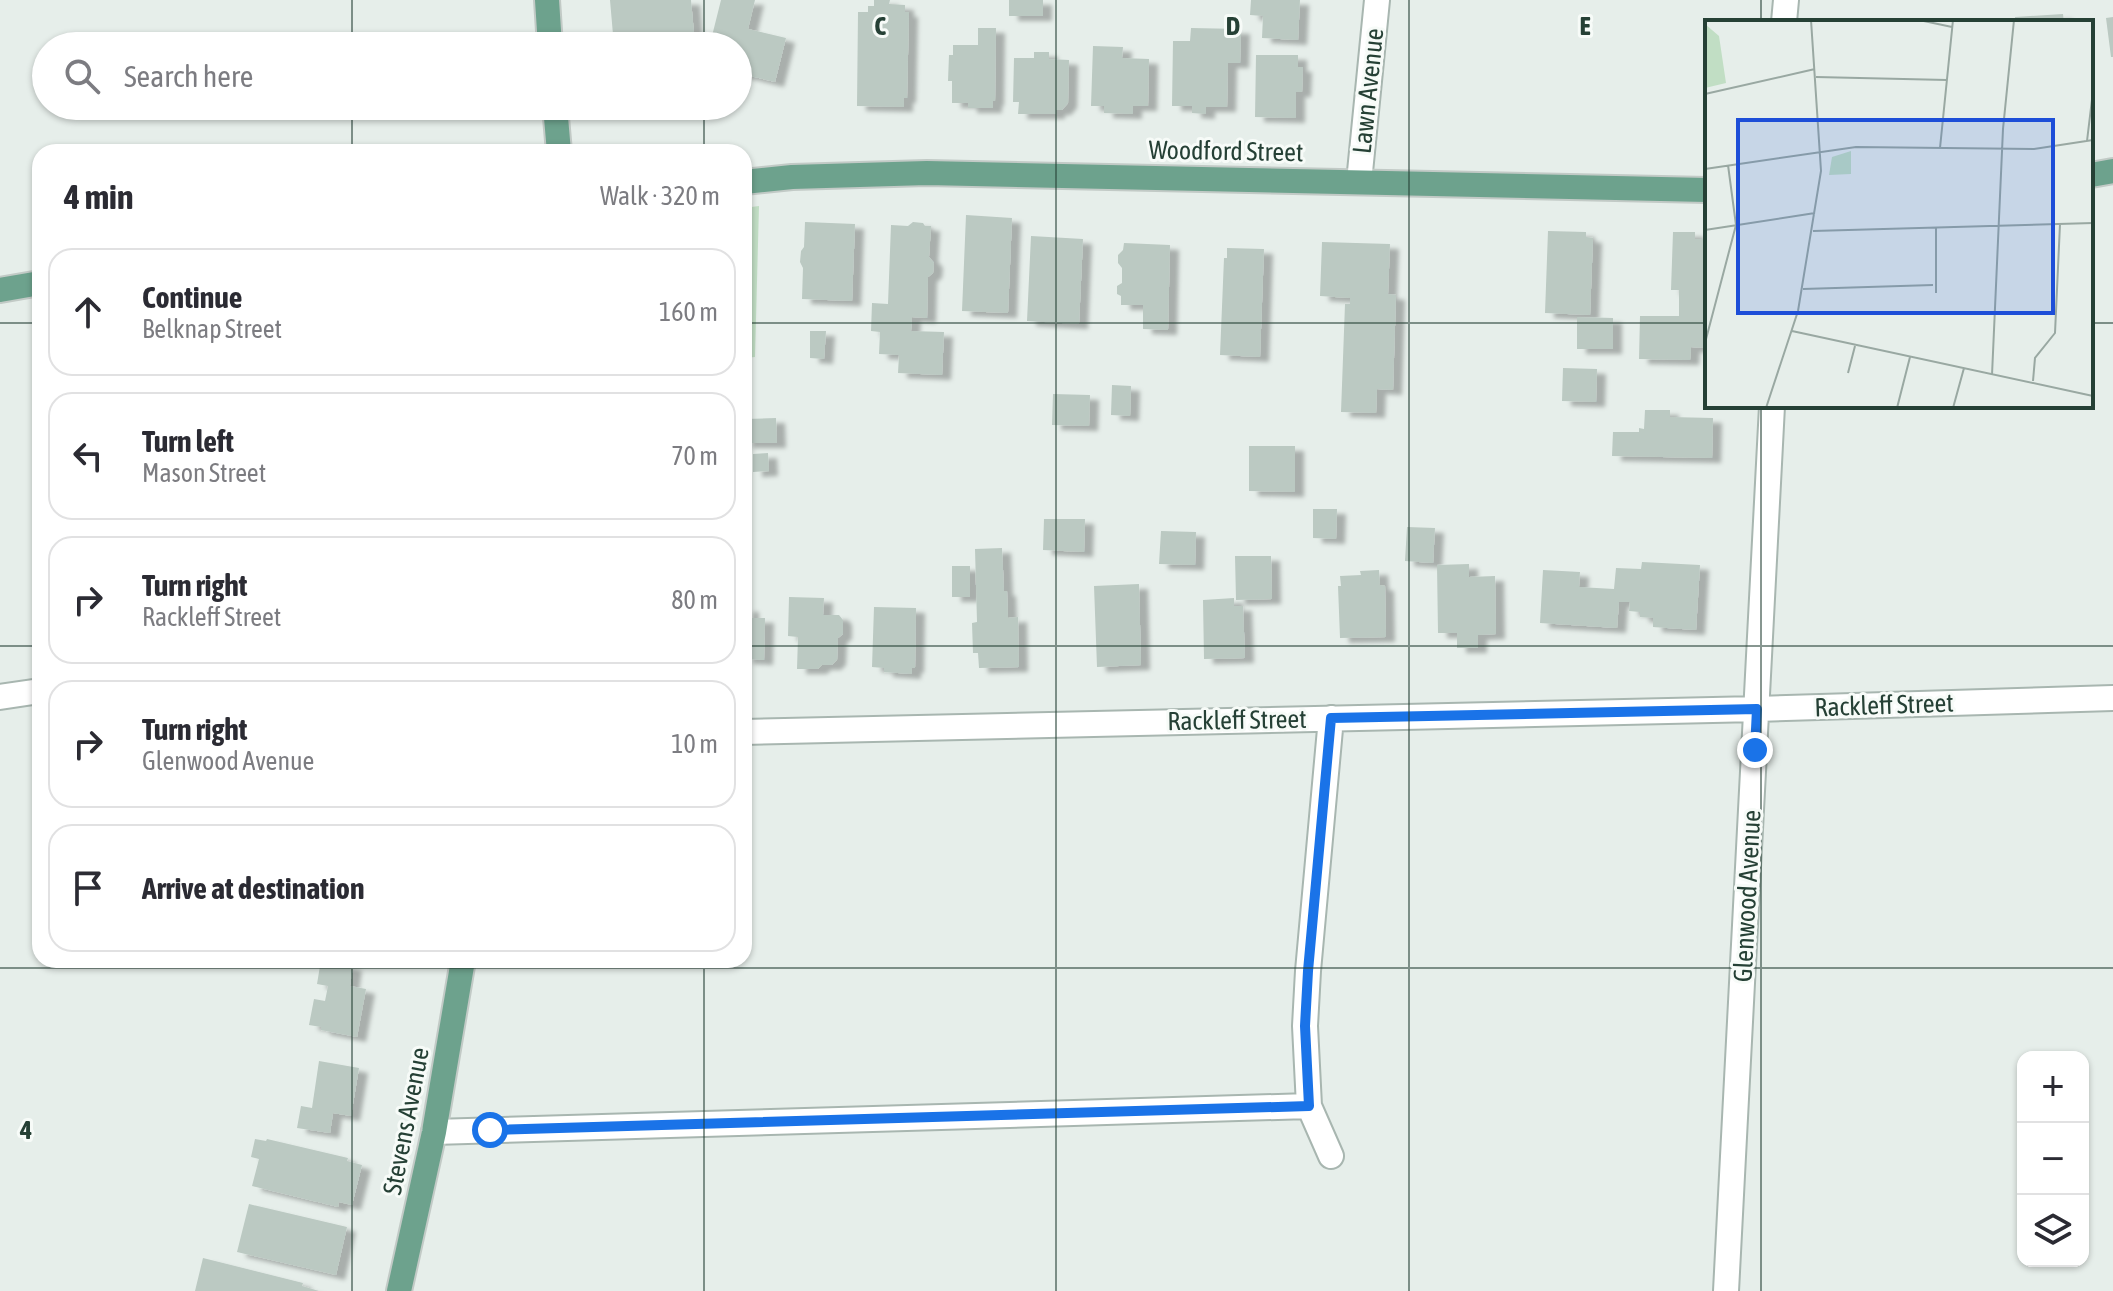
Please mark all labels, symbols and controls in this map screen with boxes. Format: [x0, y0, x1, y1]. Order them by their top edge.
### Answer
text: C [874, 11, 886, 41]
text: D [1226, 11, 1240, 41]
text: E [1579, 11, 1591, 41]
inset map [1705, 20, 2093, 408]
street label: Lawn Avenue [1347, 27, 1389, 155]
search box [32, 32, 752, 120]
icon: search [60, 54, 104, 98]
text: Search here [124, 59, 253, 93]
street label: Woodford Street [1148, 135, 1304, 167]
text: 4 min [64, 177, 133, 216]
text: Walk · 320 m [600, 181, 720, 211]
text: Continue [142, 280, 242, 314]
icon: ahead [66, 290, 110, 334]
text: 160 m [659, 297, 718, 327]
text: Belknap Street [142, 314, 282, 344]
text: Turn left [142, 424, 234, 458]
icon: left [66, 434, 110, 478]
text: 70 m [671, 441, 718, 471]
text: Mason Street [142, 458, 266, 488]
text: Turn right [142, 568, 248, 602]
icon: right [66, 578, 110, 622]
text: 80 m [671, 585, 718, 615]
text: Rackleff Street [142, 602, 281, 632]
street label: Rackleff Street [1814, 688, 1954, 722]
street label: Rackleff Street [1167, 704, 1307, 736]
text: Turn right [142, 712, 248, 746]
icon: right [66, 722, 110, 766]
text: 10 m [671, 729, 718, 759]
route end [1737, 732, 1773, 768]
text: Glenwood Avenue [142, 746, 314, 776]
street label: Glenwood Avenue [1728, 809, 1766, 983]
icon: arrive [66, 866, 110, 910]
text: Arrive at destination [142, 871, 364, 905]
street label: Stevens Avenue [377, 1045, 435, 1197]
map controls [2017, 1051, 2089, 1267]
button: + [2017, 1051, 2089, 1123]
route start [472, 1112, 508, 1148]
text: 4 [19, 1115, 32, 1145]
button: − [2017, 1123, 2089, 1195]
button: layers [2017, 1195, 2089, 1267]

